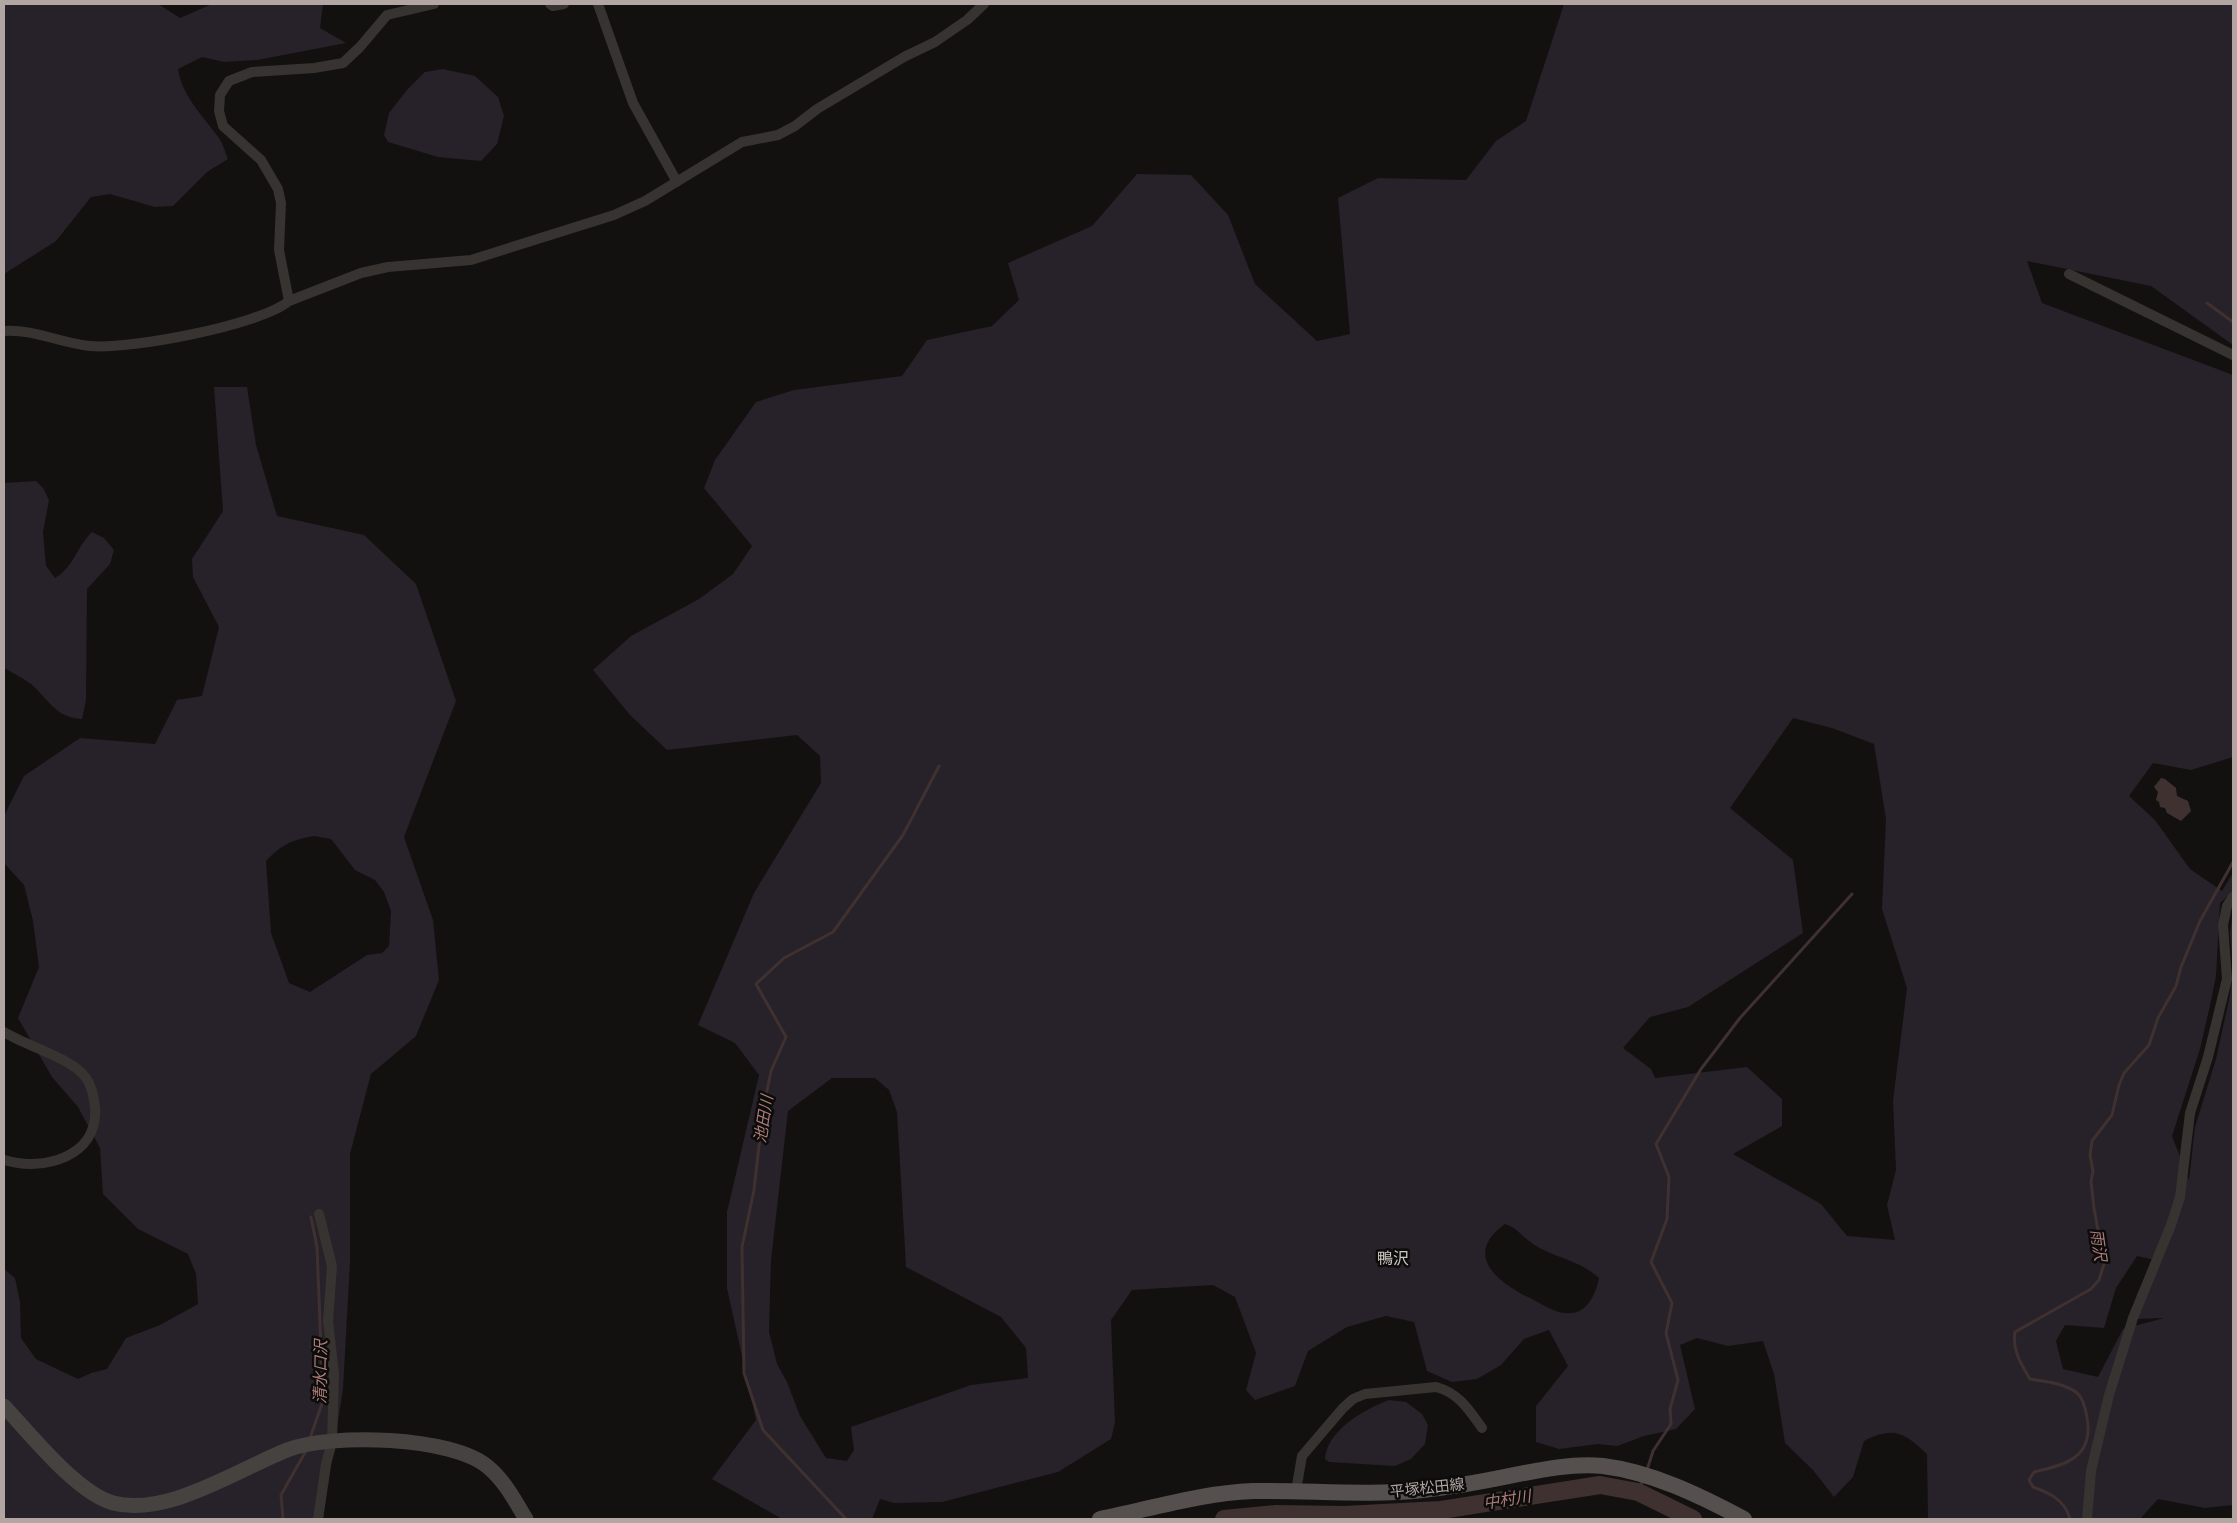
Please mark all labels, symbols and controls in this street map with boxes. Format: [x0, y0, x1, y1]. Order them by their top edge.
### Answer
water label: 池田川 [749, 1092, 778, 1144]
water label: 雨沢 [2086, 1228, 2111, 1264]
district label: 鴨沢 [1377, 1248, 1409, 1269]
water label: 清水口沢 [309, 1338, 332, 1404]
street label: 平塚松田線 [1389, 1474, 1465, 1501]
water label: 中村川 [1482, 1485, 1534, 1514]

